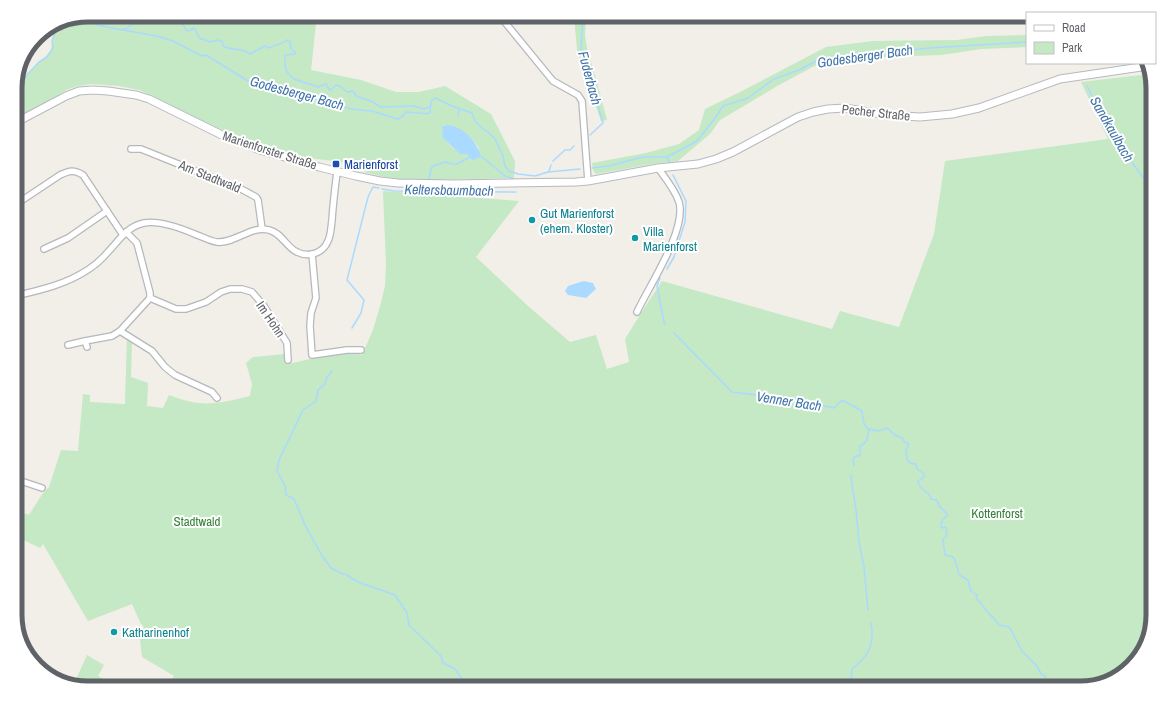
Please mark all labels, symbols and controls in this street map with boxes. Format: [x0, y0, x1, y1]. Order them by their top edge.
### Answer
legend [1026, 12, 1156, 64]
text: Road [1062, 20, 1086, 36]
water label: Godesberger Bach [816, 40, 914, 72]
text: Park [1062, 40, 1082, 56]
water label: Fuderbach [574, 49, 606, 107]
water label: Godesberger Bach [248, 72, 346, 114]
water label: Sandkaulbach [1086, 93, 1138, 165]
street label: Pecher Straße [841, 100, 911, 125]
street label: Marienforster Straße [220, 127, 319, 174]
street label: Am Stadtwald [175, 156, 244, 197]
place label: Marienforst [344, 156, 398, 173]
marker: Marienforst [331, 159, 341, 169]
water label: Keltersbaumbach [404, 180, 494, 200]
place label: Gut Marienforst (ehem. Kloster) [540, 205, 614, 237]
marker: Gut Marienforst (ehem. Kloster) [527, 215, 537, 225]
place label: Villa Marienforst [643, 223, 697, 255]
marker: Villa Marienforst [630, 233, 640, 243]
street label: Im Hohn [252, 298, 289, 341]
water label: Venner Bach [755, 387, 823, 415]
park label: Kottenforst [971, 505, 1023, 522]
park label: Stadtwald [174, 513, 220, 530]
place label: Katharinenhof [122, 624, 189, 641]
marker: Katharinenhof [109, 627, 119, 637]

